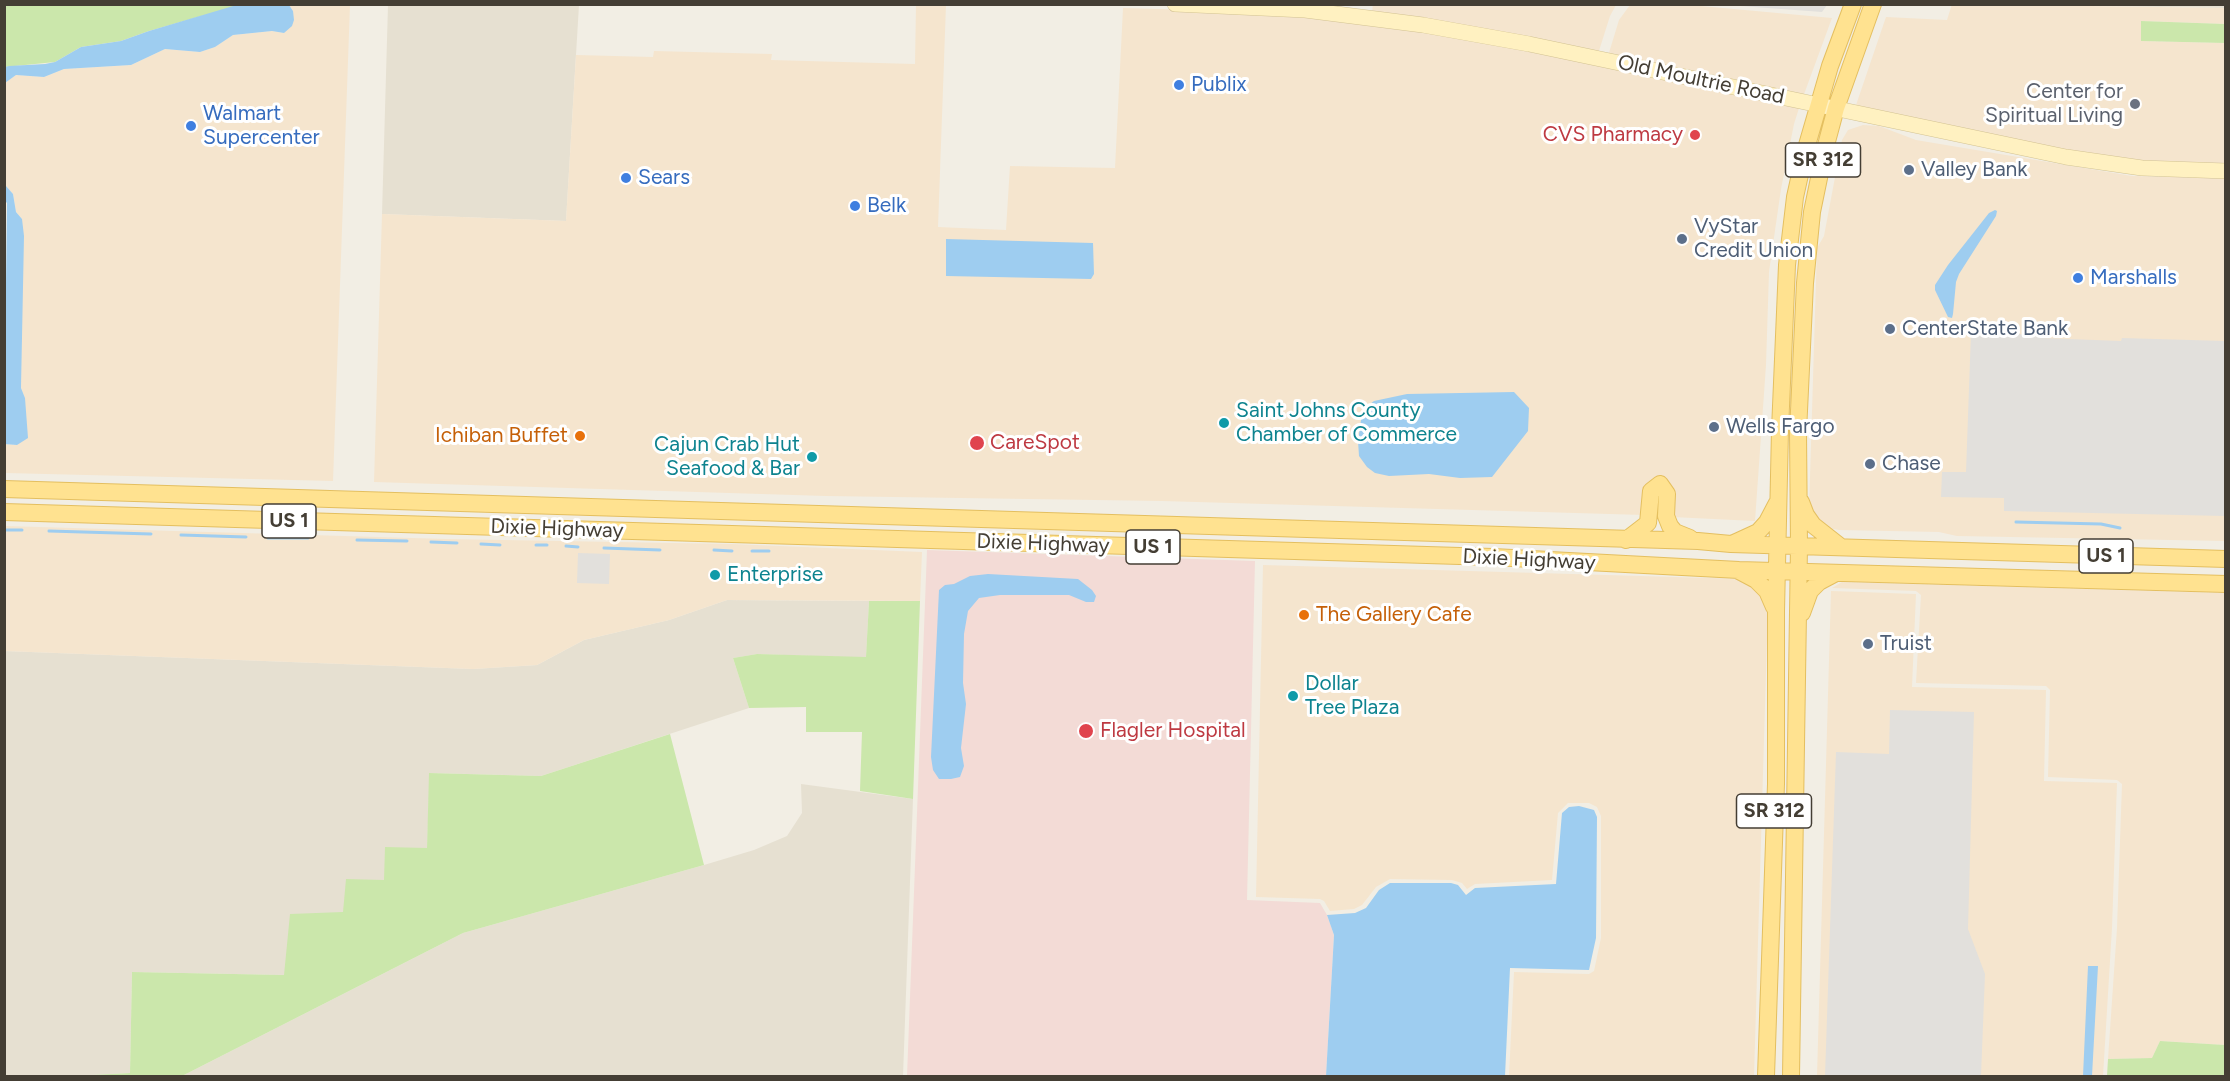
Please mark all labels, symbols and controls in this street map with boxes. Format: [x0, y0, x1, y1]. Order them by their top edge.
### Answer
street label: Old Moultrie Road [1615, 50, 1787, 110]
place label: Publix [1191, 72, 1247, 98]
marker: Publix [1172, 78, 1186, 92]
place label: Center for Spiritual Living [1985, 79, 2123, 129]
marker: Center for Spiritual Living [2128, 97, 2142, 111]
place label: Walmart Supercenter [203, 101, 320, 151]
marker: Walmart Supercenter [184, 119, 198, 133]
place label: CVS Pharmacy [1543, 122, 1683, 148]
marker: CVS Pharmacy [1688, 128, 1702, 142]
road number: SR 312 [1786, 143, 1860, 177]
place label: Valley Bank [1921, 157, 2028, 183]
marker: Valley Bank [1902, 163, 1916, 177]
place label: Sears [638, 165, 690, 191]
marker: Sears [619, 171, 633, 185]
place label: Belk [867, 193, 906, 219]
marker: Belk [848, 199, 862, 213]
place label: VyStar Credit Union [1694, 214, 1813, 264]
marker: VyStar Credit Union [1675, 232, 1689, 246]
place label: Marshalls [2090, 265, 2177, 291]
marker: Marshalls [2071, 271, 2085, 285]
place label: CenterState Bank [1902, 316, 2068, 342]
marker: CenterState Bank [1883, 322, 1897, 336]
place label: Saint Johns County Chamber of Commerce [1236, 398, 1457, 448]
place label: Wells Fargo [1726, 414, 1835, 440]
marker: Saint Johns County Chamber of Commerce [1217, 416, 1231, 430]
marker: Wells Fargo [1707, 420, 1721, 434]
place label: Ichiban Buffet [435, 423, 568, 449]
marker: Ichiban Buffet [573, 429, 587, 443]
place label: CareSpot [990, 430, 1080, 456]
place label: Cajun Crab Hut Seafood & Bar [654, 432, 800, 482]
marker: CareSpot [968, 434, 986, 452]
marker: Cajun Crab Hut Seafood & Bar [805, 450, 819, 464]
place label: Chase [1882, 451, 1941, 477]
marker: Chase [1863, 457, 1877, 471]
road number: US 1 [262, 504, 316, 538]
street label: Dixie Highway [490, 514, 624, 544]
street label: Dixie Highway [976, 529, 1110, 559]
road number: US 1 [1126, 530, 1180, 564]
road number: US 1 [2079, 539, 2133, 573]
street label: Dixie Highway [1462, 544, 1596, 576]
place label: Enterprise [727, 562, 823, 588]
marker: Enterprise [708, 568, 722, 582]
place label: The Gallery Cafe [1316, 602, 1472, 628]
marker: The Gallery Cafe [1297, 608, 1311, 622]
place label: Truist [1880, 631, 1932, 657]
marker: Truist [1861, 637, 1875, 651]
place label: Dollar Tree Plaza [1305, 671, 1399, 721]
marker: Dollar Tree Plaza [1286, 689, 1300, 703]
place label: Flagler Hospital [1100, 718, 1246, 744]
marker: Flagler Hospital [1077, 722, 1095, 740]
road number: SR 312 [1736, 794, 1812, 828]

